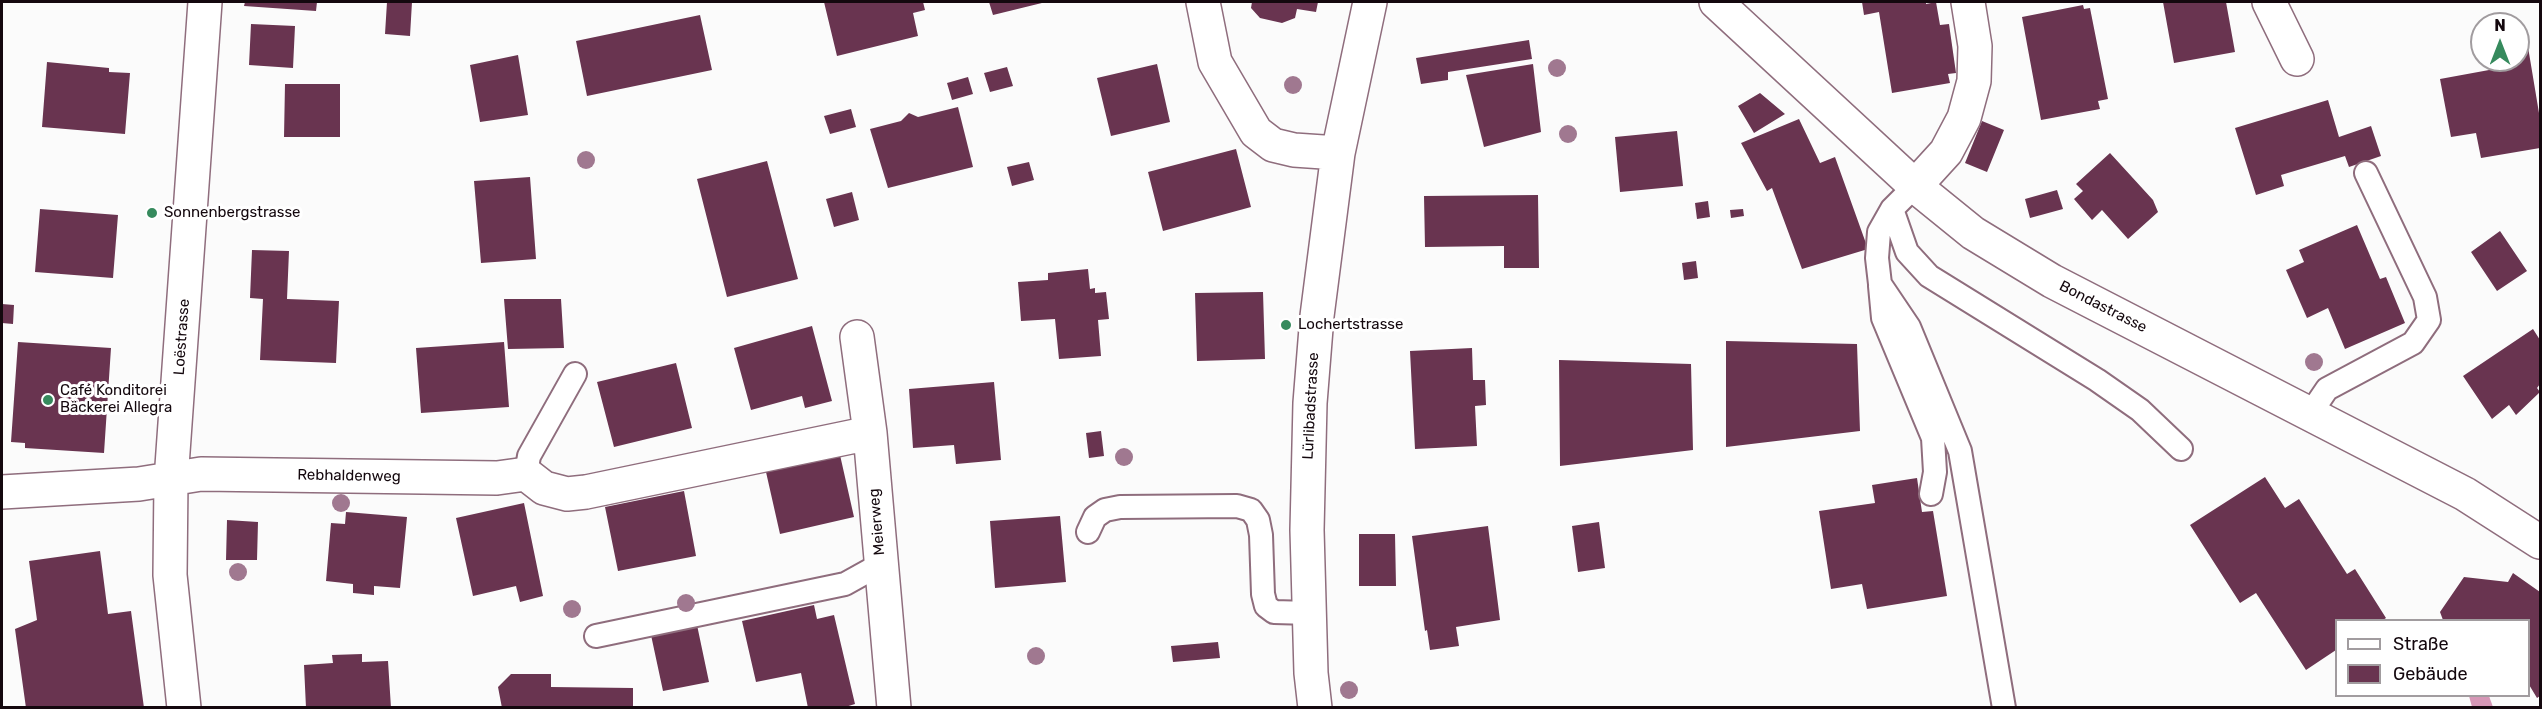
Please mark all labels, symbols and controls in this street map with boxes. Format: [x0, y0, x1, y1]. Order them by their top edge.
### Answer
north arrow [2470, 12, 2530, 72]
text: N [2494, 16, 2506, 35]
place label: Sonnenbergstrasse [164, 204, 300, 222]
marker: Sonnenbergstrasse [145, 206, 159, 220]
street label: Bondastrasse [2056, 277, 2150, 337]
street label: Loëstrasse [170, 298, 194, 376]
place label: Lochertstrasse [1298, 316, 1403, 334]
marker: Lochertstrasse [1279, 318, 1293, 332]
street label: Lürlibadstrasse [1299, 352, 1323, 460]
place label: Café Konditorei Bäckerei Allegra [60, 382, 172, 417]
marker: Café Konditorei Bäckerei Allegra [41, 393, 55, 407]
street label: Rebhaldenweg [297, 466, 401, 486]
street label: Meierweg [865, 488, 889, 556]
legend [2335, 619, 2530, 697]
text: Straße [2393, 633, 2449, 655]
text: Gebäude [2393, 663, 2468, 685]

